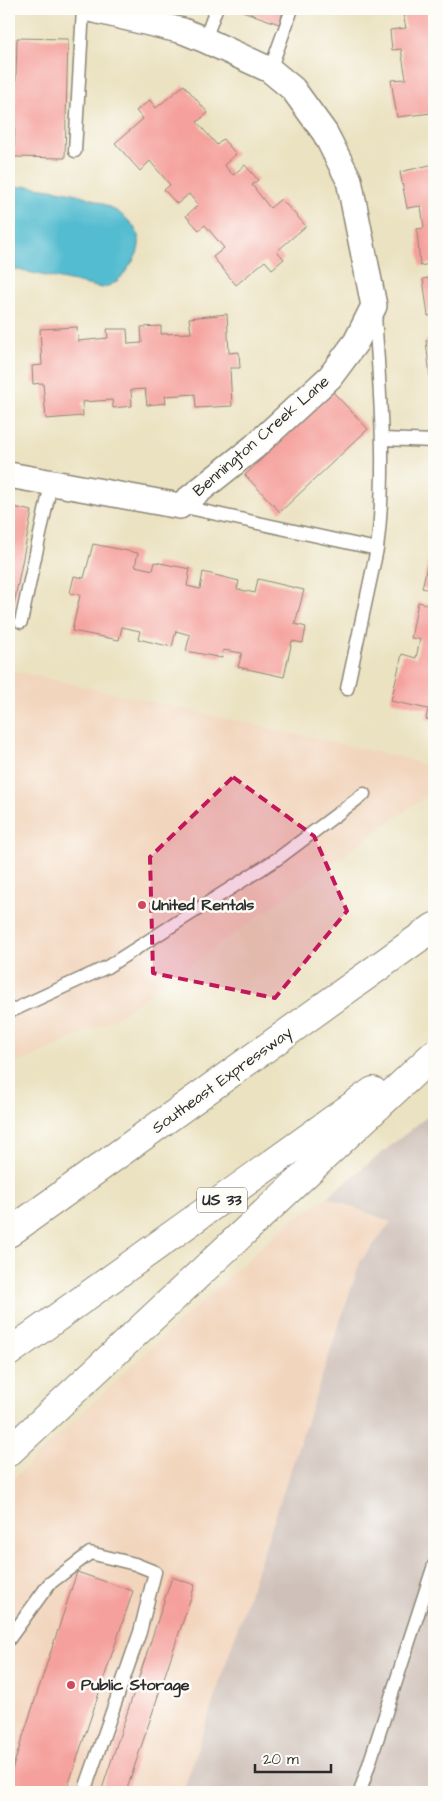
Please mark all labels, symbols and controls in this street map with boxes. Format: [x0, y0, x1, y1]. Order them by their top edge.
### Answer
street label: Bennington Creek Lane [188, 370, 335, 502]
place label: United Rentals [152, 894, 254, 916]
marker: United Rentals [136, 899, 148, 911]
street label: Southeast Expressway [147, 1021, 298, 1139]
road number: US 33 [197, 1188, 247, 1212]
place label: Public Storage [81, 1674, 190, 1698]
marker: Public Storage [65, 1679, 77, 1691]
scale bar [255, 1741, 332, 1773]
text: 20 m [263, 1749, 299, 1770]

